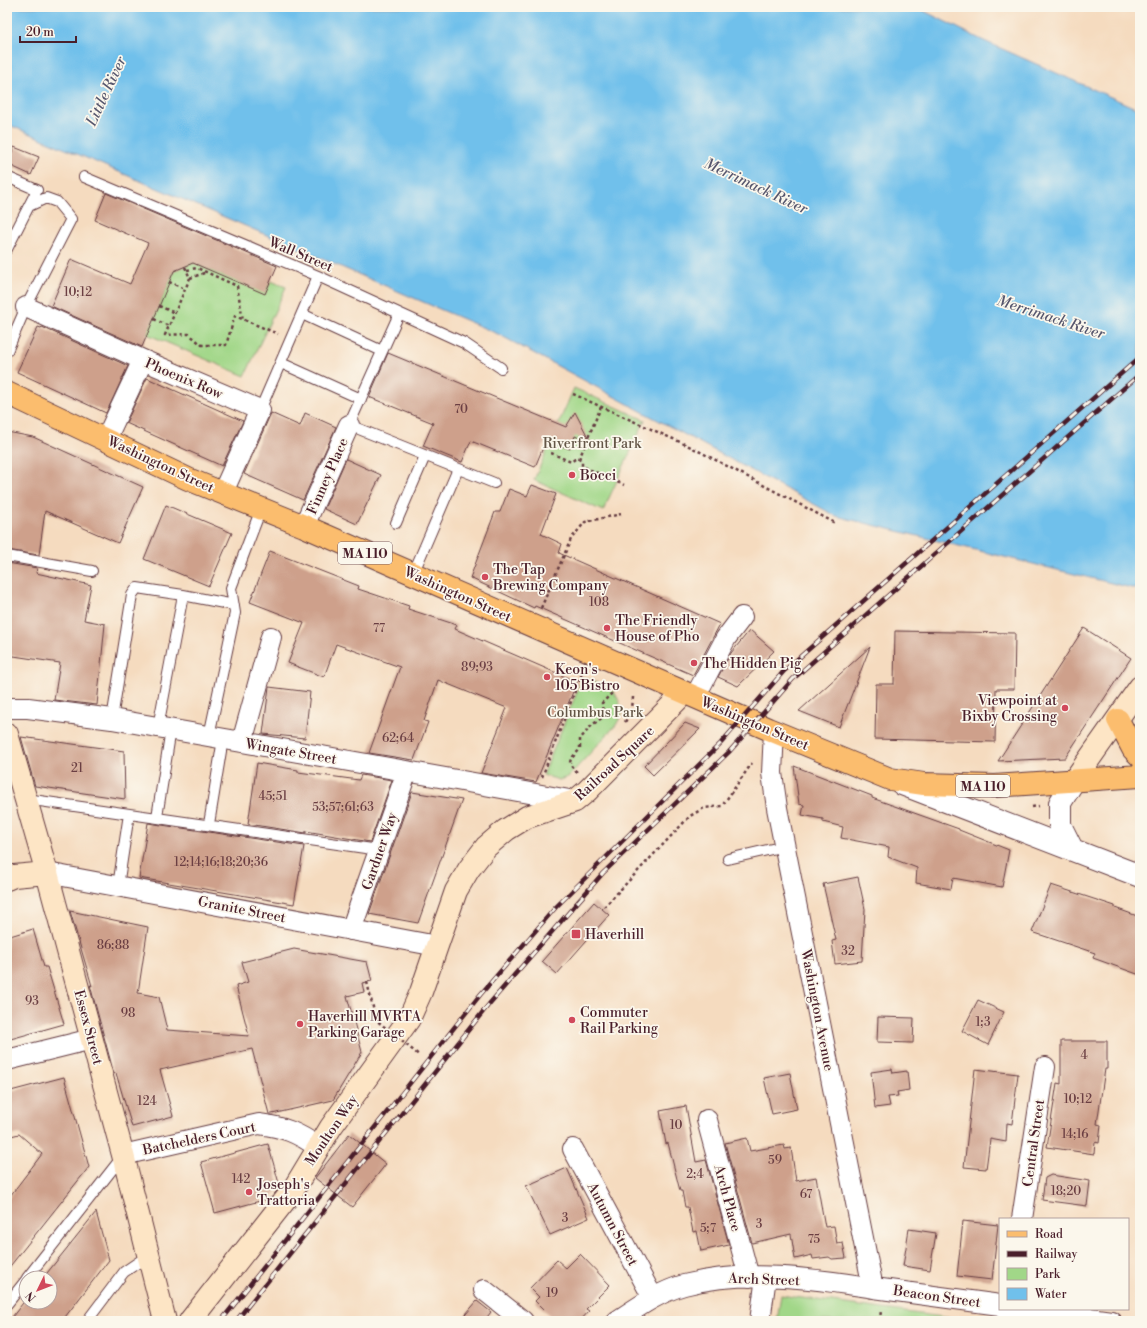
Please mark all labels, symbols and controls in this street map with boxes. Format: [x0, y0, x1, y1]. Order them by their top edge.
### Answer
scale bar [20, 18, 76, 44]
text: 20 m [26, 25, 54, 40]
water label: Little River [82, 53, 131, 130]
water label: Merrimack River [701, 154, 811, 219]
street label: Wall Street [265, 233, 335, 277]
house number: 10;12 [64, 285, 92, 300]
water label: Merrimack River [995, 291, 1108, 344]
street label: Phoenix Row [142, 354, 226, 403]
house number: 70 [454, 402, 468, 417]
street label: Washington Street [104, 432, 217, 497]
street label: Finney Place [303, 435, 353, 518]
park label: Riverfront Park [543, 435, 642, 453]
place label: Bocci [579, 467, 617, 485]
marker: Bocci [567, 470, 577, 480]
road number: MA 110 [338, 542, 392, 564]
place label: The Tap Brewing Company [492, 561, 609, 595]
street label: Washington Street [400, 563, 514, 627]
marker: The Tap Brewing Company [480, 572, 490, 582]
house number: 108 [589, 595, 609, 610]
place label: The Friendly House of Pho [615, 612, 700, 646]
house number: 77 [373, 621, 385, 636]
marker: The Friendly House of Pho [602, 623, 612, 633]
place label: The Hidden Pig [702, 655, 802, 673]
marker: The Hidden Pig [689, 658, 699, 668]
house number: 89;93 [461, 660, 493, 675]
place label: Keon's 105 Bistro [555, 661, 620, 695]
marker: Keon's 105 Bistro [542, 672, 552, 682]
place label: Viewpoint at Bixby Crossing [961, 692, 1058, 726]
street label: Washington Street [697, 693, 811, 755]
marker: Viewpoint at Bixby Crossing [1060, 703, 1070, 713]
park label: Columbus Park [547, 704, 644, 722]
street label: Railroad Square [571, 722, 658, 805]
house number: 62;64 [382, 731, 414, 746]
street label: Wingate Street [243, 735, 338, 769]
house number: 21 [71, 761, 84, 776]
road number: MA 110 [956, 775, 1010, 797]
house number: 45;51 [259, 789, 288, 804]
house number: 53;57;61;63 [312, 800, 374, 815]
street label: Gardner Way [358, 810, 402, 893]
house number: 12;14;16;18;20;36 [174, 855, 268, 870]
street label: Granite Street [196, 893, 287, 927]
place label: Haverhill [585, 926, 644, 944]
marker: Haverhill [570, 928, 582, 940]
house number: 86;88 [97, 938, 129, 953]
house number: 32 [841, 944, 855, 959]
street label: Washington Avenue [796, 947, 838, 1073]
street label: Essex Street [69, 988, 107, 1067]
house number: 93 [25, 994, 39, 1009]
place label: Commuter Rail Parking [580, 1004, 659, 1038]
house number: 98 [121, 1006, 135, 1021]
place label: Haverhill MVRTA Parking Garage [308, 1008, 422, 1042]
marker: Commuter Rail Parking [567, 1015, 577, 1025]
house number: 1;3 [975, 1015, 991, 1030]
marker: Haverhill MVRTA Parking Garage [295, 1019, 305, 1029]
house number: 4 [1080, 1048, 1088, 1063]
street label: Moulton Way [301, 1091, 362, 1170]
house number: 10;12 [1064, 1092, 1092, 1107]
house number: 124 [137, 1094, 157, 1109]
street label: Central Street [1019, 1098, 1049, 1188]
street label: Batchelders Court [140, 1118, 257, 1160]
house number: 10 [670, 1118, 682, 1133]
house number: 14;16 [1061, 1127, 1089, 1142]
house number: 59 [768, 1153, 782, 1168]
street label: Arch Place [709, 1162, 745, 1234]
house number: 2;4 [686, 1167, 704, 1182]
house number: 142 [232, 1172, 250, 1187]
place label: Joseph's Trattoria [256, 1176, 316, 1210]
street label: Autumn Street [582, 1179, 642, 1269]
house number: 18;20 [1051, 1184, 1081, 1199]
marker: Joseph's Trattoria [244, 1187, 254, 1197]
house number: 67 [800, 1187, 812, 1202]
house number: 3 [562, 1211, 569, 1226]
house number: 3 [756, 1217, 763, 1232]
legend [999, 1218, 1129, 1310]
house number: 5;7 [700, 1221, 716, 1236]
text: Road [1035, 1227, 1063, 1242]
house number: 75 [808, 1232, 821, 1247]
text: Railway [1035, 1247, 1077, 1262]
text: Park [1035, 1267, 1061, 1282]
north arrow [18, 1270, 58, 1310]
street label: Arch Street [727, 1270, 800, 1290]
street label: Beacon Street [891, 1282, 982, 1312]
house number: 19 [546, 1286, 558, 1301]
text: Water [1034, 1287, 1067, 1302]
text: N [23, 1288, 40, 1304]

